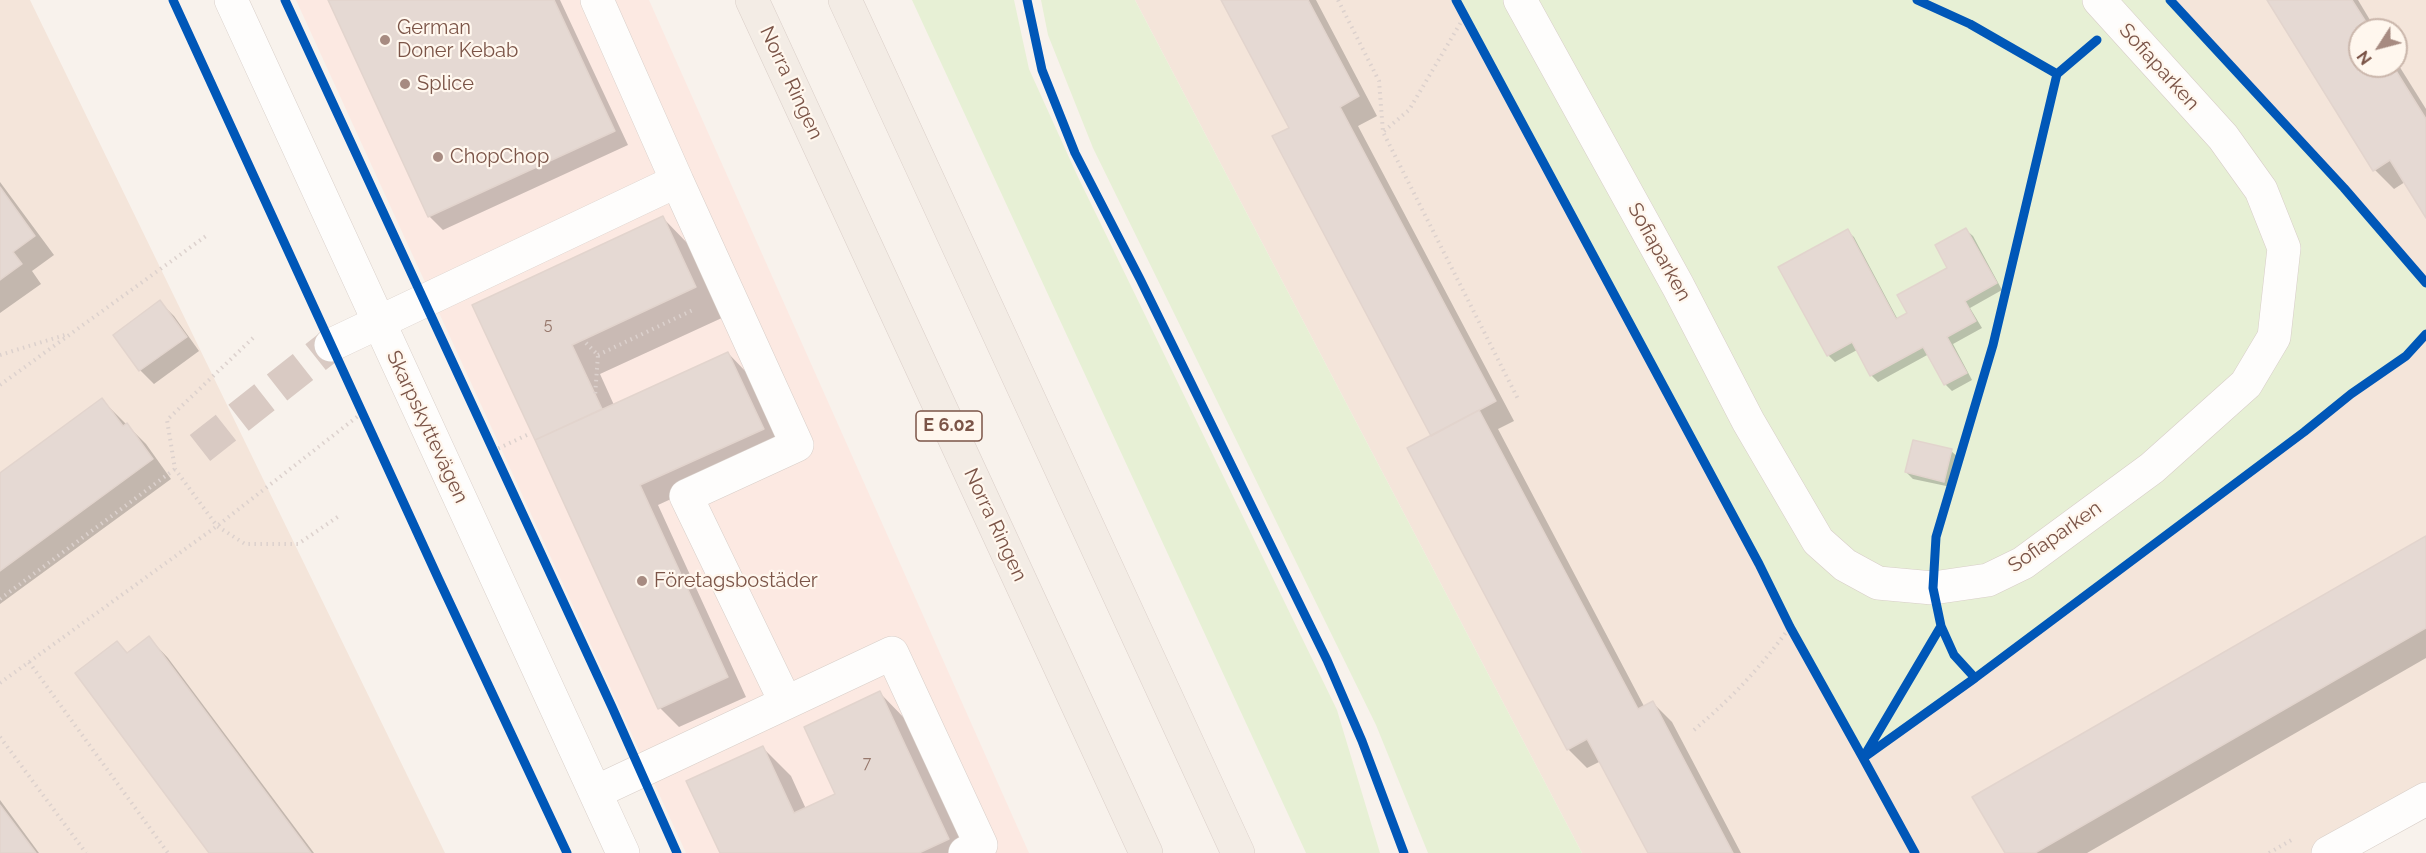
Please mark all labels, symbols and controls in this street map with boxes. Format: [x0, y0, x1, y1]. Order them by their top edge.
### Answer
place label: German Doner Kebab [397, 16, 518, 63]
north arrow [2348, 18, 2408, 78]
street label: Sofiaparken [2114, 19, 2204, 115]
street label: Norra Ringen [754, 23, 828, 143]
marker: German Doner Kebab [378, 33, 392, 47]
text: N [2353, 47, 2376, 68]
place label: Splice [417, 72, 474, 96]
marker: Splice [398, 77, 412, 91]
place label: ChopChop [450, 145, 549, 169]
marker: ChopChop [431, 150, 445, 164]
street label: Sofiaparken [1622, 199, 1696, 305]
house number: 5 [544, 315, 552, 335]
street label: Skarpskyttevägen [381, 347, 473, 507]
road number: E 6.02 [916, 411, 982, 441]
street label: Norra Ringen [958, 465, 1032, 585]
street label: Sofiaparken [2004, 496, 2106, 578]
place label: Företagsbostäder [654, 569, 818, 593]
marker: Företagsbostäder [635, 574, 649, 588]
house number: 7 [863, 753, 871, 773]

